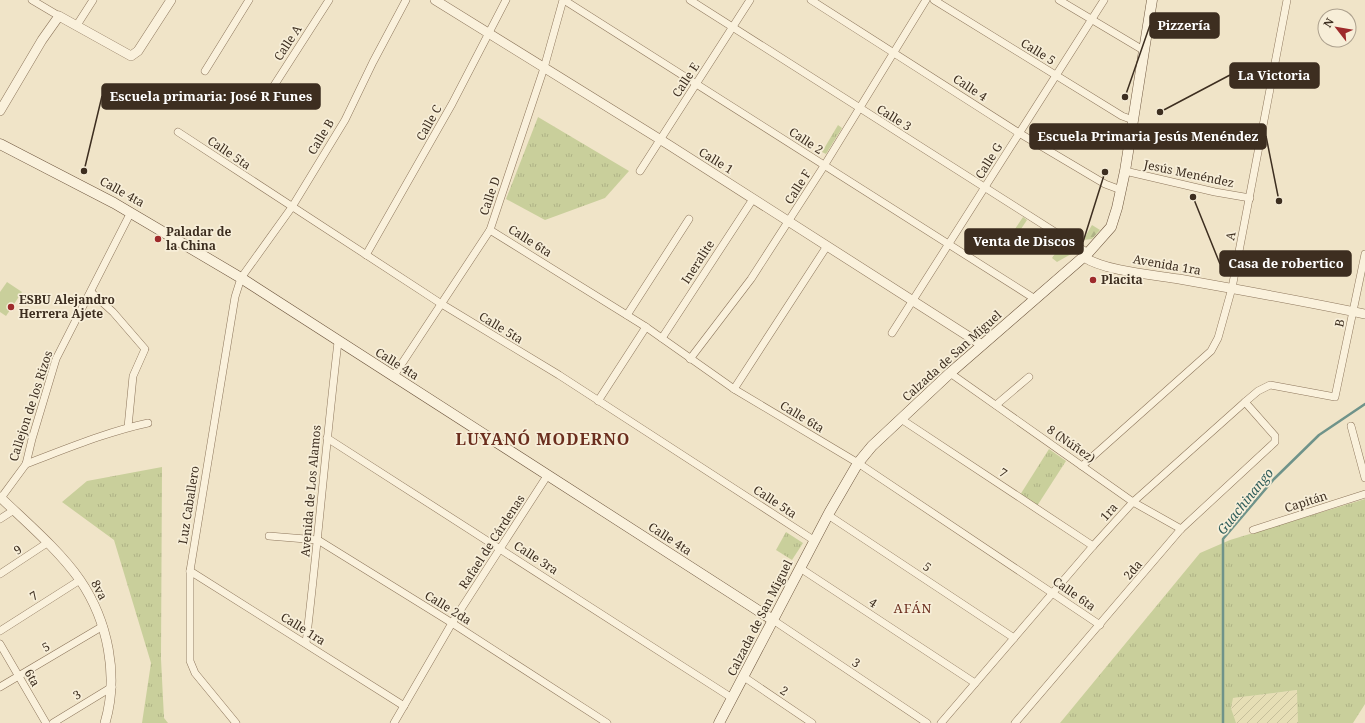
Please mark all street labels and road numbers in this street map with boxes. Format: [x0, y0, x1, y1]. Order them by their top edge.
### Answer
street label: Calle A [270, 21, 306, 64]
street label: Calle 5 [1018, 34, 1059, 69]
street label: Calle E [668, 59, 703, 101]
street label: Calle 4 [950, 70, 991, 105]
street label: Calle 3 [874, 100, 915, 135]
street label: Calle C [412, 102, 445, 144]
street label: Calle B [303, 116, 338, 158]
street label: Calle 2 [786, 123, 827, 158]
street label: Calle 5ta [204, 132, 254, 173]
street label: Calle G [971, 139, 1007, 182]
street label: Calle 1 [696, 143, 737, 178]
street label: Jesús Menéndez [1141, 155, 1236, 191]
street label: Calle F [780, 166, 815, 207]
street label: Calle 4ta [97, 172, 148, 211]
street label: Calle D [475, 174, 504, 217]
street label: Calle 6ta [505, 220, 556, 261]
street label: A [1221, 230, 1240, 242]
street label: Ineralite [677, 237, 718, 287]
street label: Avenida 1ra [1132, 250, 1203, 279]
street label: Calzada de San Miguel [898, 306, 1005, 405]
street label: Calle 5ta [476, 308, 527, 348]
street label: B [1330, 317, 1349, 329]
street label: Calle 4ta [372, 343, 423, 384]
street label: Callejon de los Rizos [5, 348, 56, 463]
street label: Calle 6ta [777, 397, 828, 437]
street label: 8 (Núñez) [1044, 421, 1099, 466]
street label: Avenida de Los Alamos [296, 424, 325, 558]
street label: Luz Caballero [174, 464, 203, 545]
street label: 7 [996, 464, 1011, 482]
street label: Calle 5ta [750, 481, 801, 522]
street label: Capitán [1282, 487, 1330, 516]
street label: Rafael de Cárdenas [455, 491, 529, 592]
street label: 1ra [1096, 499, 1121, 524]
street label: Calle 4ta [645, 518, 696, 559]
street label: Calle 3ra [511, 537, 562, 578]
street label: 9 [10, 541, 25, 559]
street label: Calzada de San Miguel [723, 556, 796, 679]
street label: 2da [1119, 556, 1146, 583]
street label: 5 [920, 558, 935, 576]
street label: Calle 6ta [1049, 573, 1099, 615]
street label: 8va [87, 577, 112, 603]
street label: 7 [26, 586, 41, 605]
street label: Calle 2da [422, 587, 475, 629]
street label: 4 [866, 594, 881, 612]
street label: Calle 1ra [278, 608, 329, 649]
street label: 5 [38, 638, 53, 656]
street label: 3 [849, 654, 864, 672]
street label: 6ta [21, 666, 44, 690]
street label: 2 [777, 682, 792, 700]
street label: 3 [69, 685, 84, 704]

